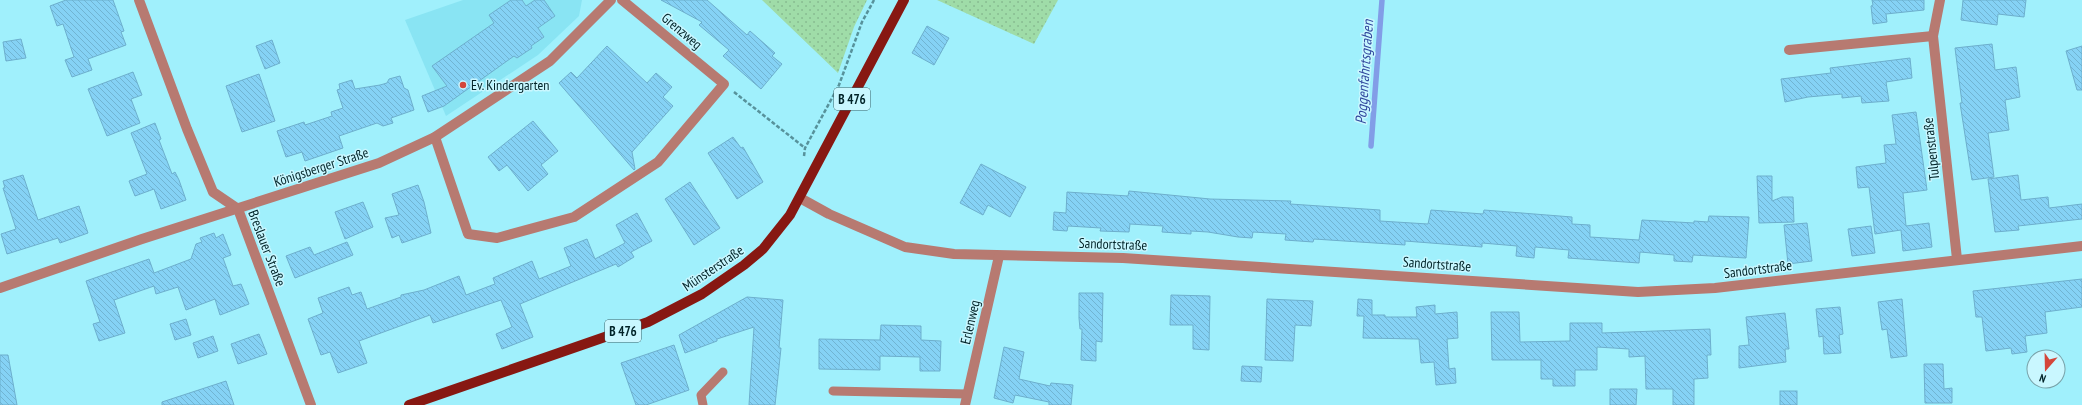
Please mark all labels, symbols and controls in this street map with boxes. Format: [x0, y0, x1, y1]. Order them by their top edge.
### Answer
street label: Grenzweg [658, 9, 706, 53]
water label: Poggenfahrtsgraben [1351, 18, 1377, 125]
place label: Ev. Kindergarten [471, 76, 549, 94]
marker: Ev. Kindergarten [458, 80, 468, 90]
road number: B 476 [834, 88, 870, 110]
street label: Tulpenstraße [1919, 116, 1943, 181]
street label: Königsberger Straße [271, 143, 371, 191]
street label: Breslauer Straße [244, 207, 290, 289]
street label: Sandortstraße [1078, 234, 1148, 254]
street label: Münsterstraße [679, 241, 747, 295]
street label: Sandortstraße [1402, 253, 1472, 275]
street label: Sandortstraße [1723, 256, 1793, 282]
street label: Erlenweg [956, 298, 984, 346]
road number: B 476 [605, 320, 641, 342]
north arrow [2026, 349, 2066, 389]
text: N [2037, 371, 2048, 386]

